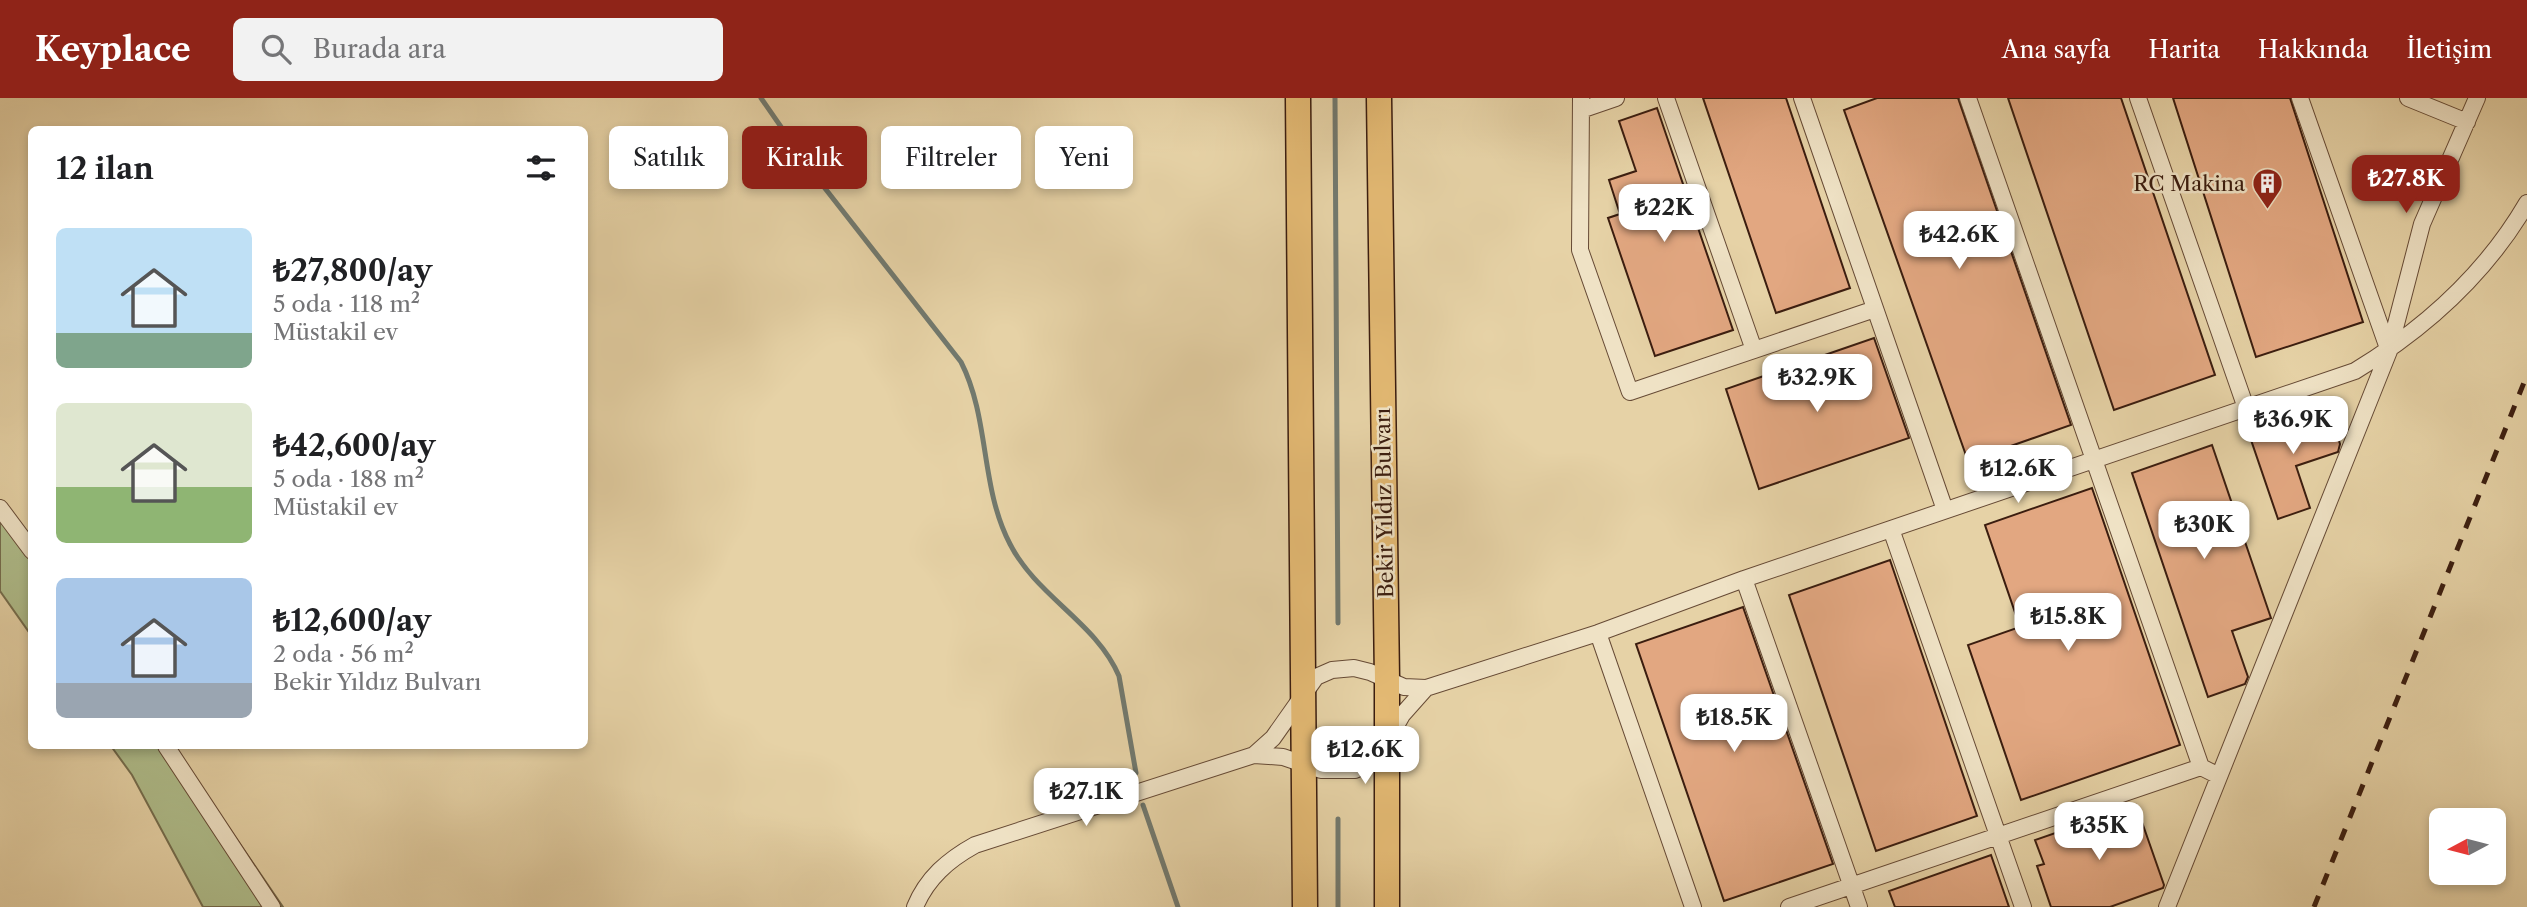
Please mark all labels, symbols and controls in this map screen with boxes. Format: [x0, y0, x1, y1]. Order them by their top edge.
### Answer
search box [233, 18, 723, 81]
text: Keyplace [35, 29, 191, 70]
icon: search [257, 30, 295, 68]
text: Burada ara [313, 33, 446, 65]
text: Ana sayfa [2002, 35, 2111, 64]
text: Harita [2149, 35, 2220, 64]
text: Hakkında [2258, 35, 2368, 64]
text: İletişim [2406, 35, 2492, 64]
chip: Satılık [609, 126, 728, 189]
chip: Kiralık [742, 126, 867, 189]
chip: Filtreler [881, 126, 1021, 189]
chip: Yeni [1035, 126, 1133, 189]
icon: filters [522, 149, 560, 187]
text: 12 ilan [56, 150, 154, 187]
pin: ₺27.8K [2349, 156, 2463, 215]
text: ₺27.8K [2368, 164, 2444, 192]
building icon: RC Makina [2251, 166, 2285, 210]
place label: RC Makina [2133, 171, 2246, 196]
pin: ₺22K [1623, 184, 1705, 244]
text: ₺22K [1635, 193, 1693, 221]
pin: ₺42.6K [1902, 212, 2016, 271]
text: ₺42.6K [1920, 220, 1998, 248]
text: ₺27,800/ay [273, 252, 432, 289]
icon: home [112, 256, 196, 340]
text: 5 oda · 118 m² [273, 290, 420, 318]
text: Müstakil ev [273, 318, 398, 346]
pin: ₺32.9K [1760, 354, 1874, 414]
text: ₺32.9K [1778, 363, 1856, 391]
pin: ₺36.9K [2236, 396, 2350, 456]
text: ₺36.9K [2254, 405, 2332, 433]
street label: Bekir Yıldız Bulvarı [1370, 408, 1398, 598]
text: ₺42,600/ay [273, 427, 435, 464]
icon: home [112, 431, 196, 515]
pin: ₺12.6K [1961, 446, 2075, 505]
text: ₺12.6K [1980, 454, 2056, 482]
text: 5 oda · 188 m² [273, 465, 424, 493]
text: Müstakil ev [273, 493, 398, 521]
pin: ₺30K [2163, 502, 2245, 561]
text: ₺30K [2174, 510, 2234, 538]
pin: ₺15.8K [2011, 594, 2125, 653]
text: ₺12,600/ay [273, 602, 431, 639]
text: ₺15.8K [2030, 602, 2106, 630]
icon: home [112, 606, 196, 690]
text: 2 oda · 56 m² [273, 640, 414, 668]
text: Bekir Yıldız Bulvarı [273, 668, 481, 696]
pin: ₺18.5K [1677, 694, 1791, 754]
text: ₺18.5K [1696, 703, 1772, 731]
pin: ₺12.6K [1308, 726, 1422, 786]
text: ₺12.6K [1327, 735, 1403, 763]
pin: ₺27.1K [1029, 768, 1143, 828]
text: ₺27.1K [1050, 777, 1122, 805]
pin: ₺35K [2058, 802, 2140, 862]
north arrow [2429, 808, 2506, 886]
map controls [2429, 808, 2506, 885]
text: ₺35K [2070, 811, 2128, 839]

